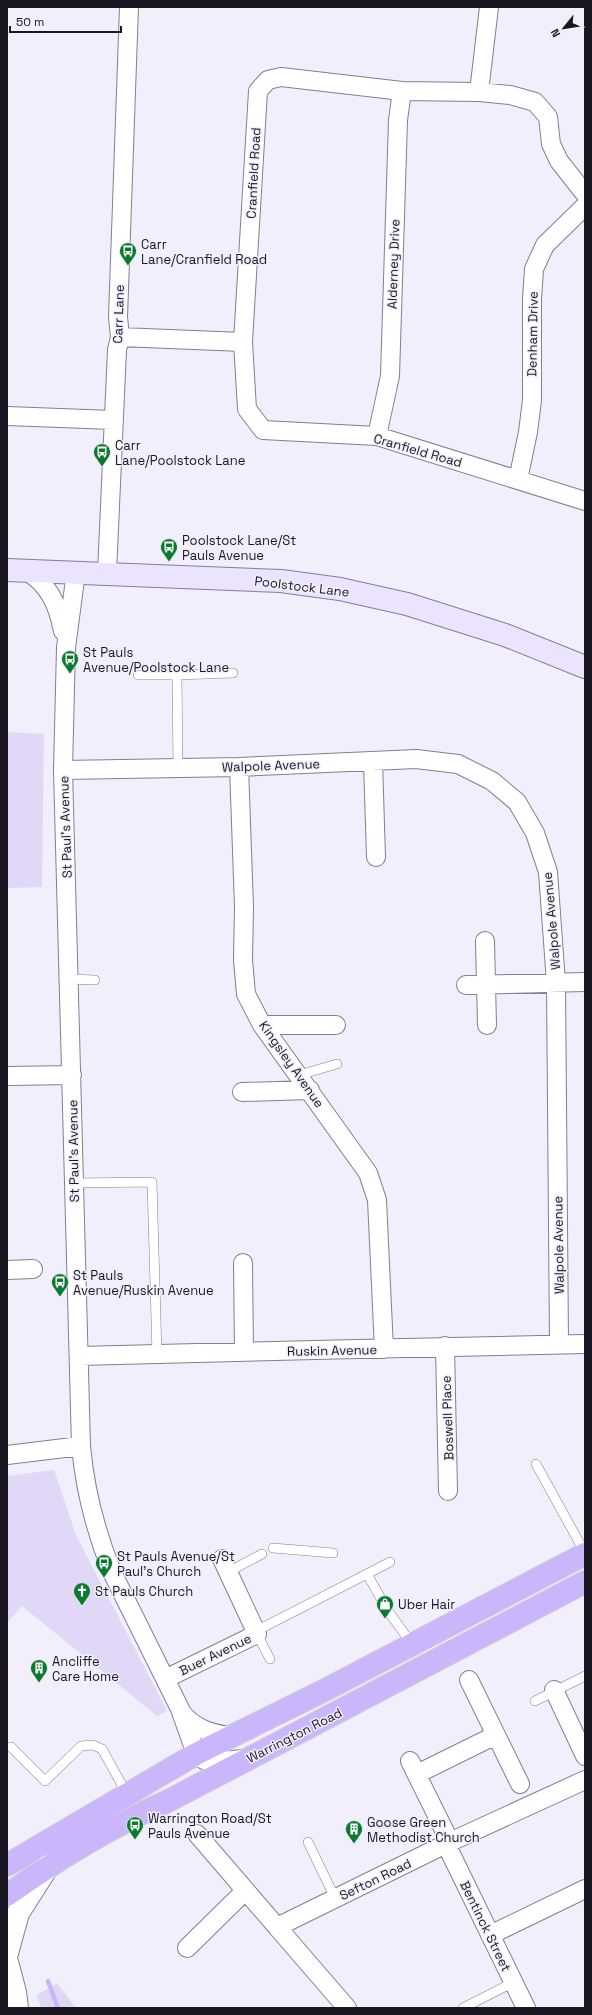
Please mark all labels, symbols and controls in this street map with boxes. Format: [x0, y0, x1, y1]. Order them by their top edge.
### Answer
scale bar [10, 8, 121, 34]
north arrow [544, 8, 584, 48]
text: 50 m [16, 14, 44, 30]
text: N [547, 26, 563, 40]
street label: Cranfield Road [243, 127, 264, 219]
street label: Alderney Drive [383, 219, 404, 310]
place label: Carr Lane/Cranfield Road [141, 236, 267, 268]
bus stop icon: Carr Lane/Cranfield Road [118, 241, 138, 266]
street label: Carr Lane [109, 284, 128, 344]
street label: Denham Drive [523, 291, 542, 377]
street label: Cranfield Road [372, 430, 464, 471]
place label: Carr Lane/Poolstock Lane [115, 437, 246, 469]
bus stop icon: Carr Lane/Poolstock Lane [92, 442, 112, 467]
place label: Poolstock Lane/St Pauls Avenue [182, 532, 296, 564]
bus stop icon: Poolstock Lane/St Pauls Avenue [159, 537, 179, 562]
street label: Poolstock Lane [253, 572, 350, 601]
place label: St Pauls Avenue/Poolstock Lane [83, 644, 229, 676]
bus stop icon: St Pauls Avenue/Poolstock Lane [60, 649, 80, 674]
street label: Walpole Avenue [222, 755, 320, 776]
street label: St Paul's Avenue [55, 775, 76, 879]
street label: Walpole Avenue [539, 871, 564, 971]
street label: Kingsley Avenue [255, 1018, 328, 1111]
street label: St Paul's Avenue [64, 1100, 83, 1202]
street label: Walpole Avenue [549, 1196, 568, 1294]
place label: St Pauls Avenue/Ruskin Avenue [73, 1267, 214, 1299]
bus stop icon: St Pauls Avenue/Ruskin Avenue [50, 1272, 70, 1297]
street label: Ruskin Avenue [287, 1341, 377, 1360]
street label: Boswell Place [438, 1375, 457, 1461]
place label: St Pauls Avenue/St Paul's Church [117, 1548, 235, 1580]
bus stop icon: St Pauls Avenue/St Paul's Church [94, 1553, 114, 1578]
church icon: St Pauls Church [72, 1581, 92, 1606]
place label: St Pauls Church [95, 1583, 193, 1600]
shop icon: Uber Hair [375, 1594, 395, 1619]
place label: Uber Hair [398, 1596, 455, 1613]
street label: Buer Avenue [176, 1630, 254, 1679]
place label: Ancliffe Care Home [52, 1653, 119, 1685]
building icon: Ancliffe Care Home [29, 1658, 49, 1683]
street label: Warrington Road [244, 1704, 345, 1767]
place label: Warrington Road/St Pauls Avenue [148, 1810, 272, 1842]
place label: Goose Green Methodist Church [367, 1814, 480, 1846]
bus stop icon: Warrington Road/St Pauls Avenue [125, 1815, 145, 1840]
building icon: Goose Green Methodist Church [344, 1819, 364, 1844]
street label: Sefton Road [336, 1855, 414, 1904]
street label: Bentinck Street [456, 1878, 515, 1974]

